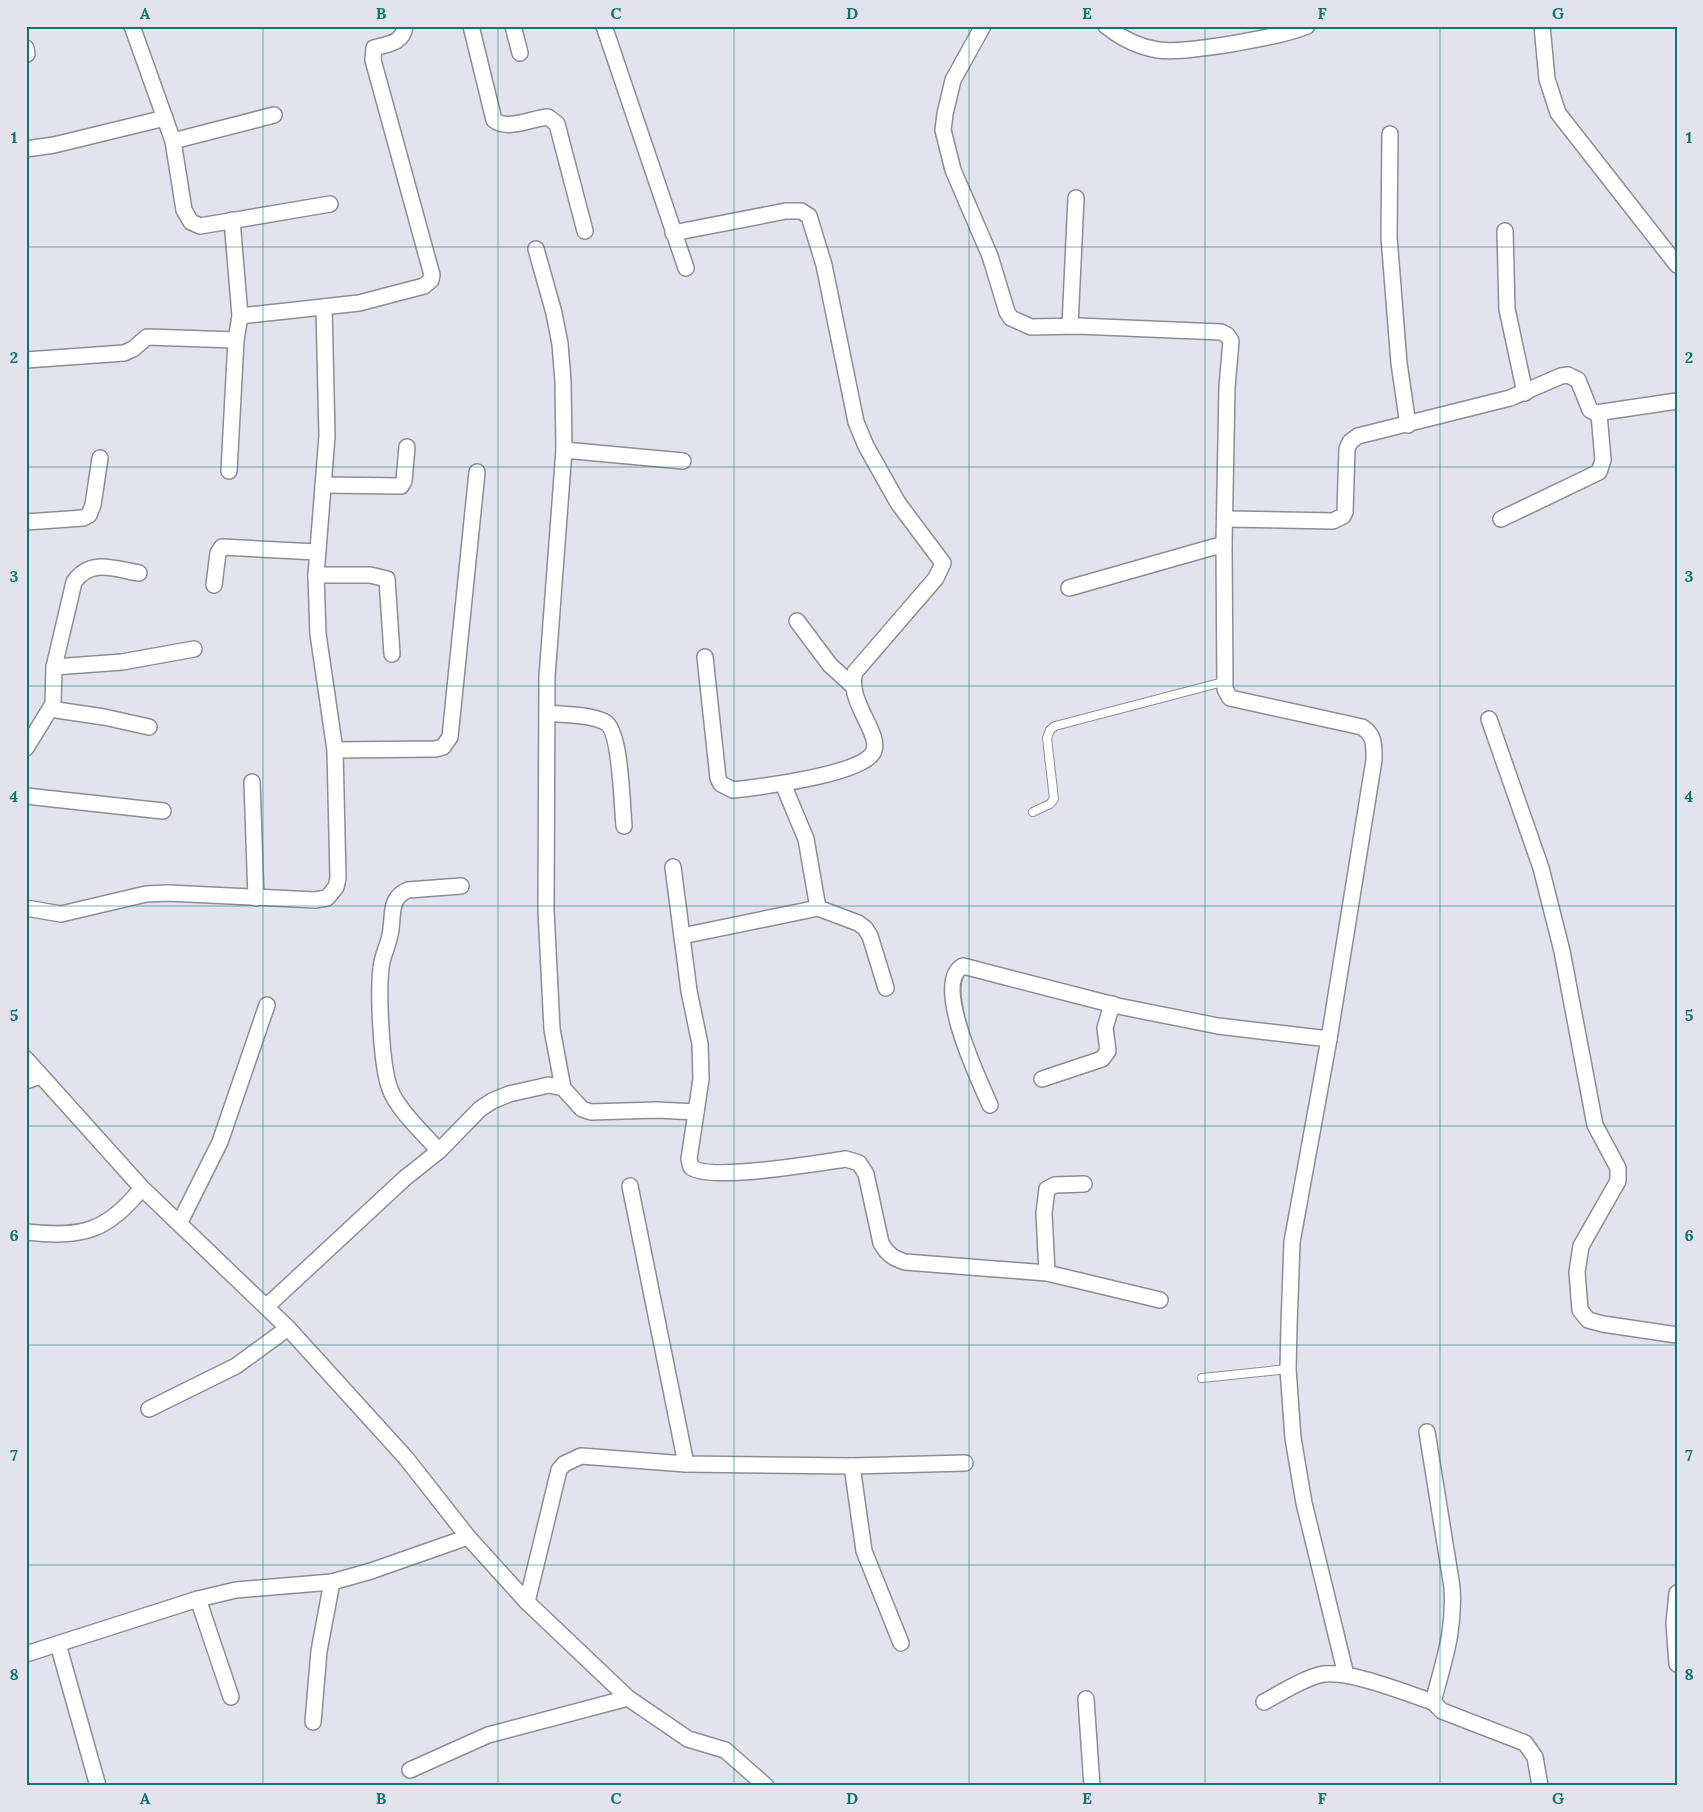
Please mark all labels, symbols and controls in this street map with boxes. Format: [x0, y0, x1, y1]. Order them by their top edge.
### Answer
text: A [140, 3, 151, 23]
text: B [376, 3, 387, 23]
text: C [610, 3, 622, 23]
text: D [846, 3, 858, 23]
text: E [1082, 3, 1092, 23]
text: F [1317, 3, 1327, 23]
text: G [1552, 3, 1564, 23]
text: 1 [11, 127, 17, 147]
text: 1 [1686, 127, 1692, 147]
text: 2 [10, 347, 18, 367]
text: 2 [1685, 347, 1693, 367]
text: 3 [10, 566, 19, 586]
text: 3 [1685, 566, 1694, 586]
text: 4 [10, 786, 19, 806]
text: 4 [1685, 786, 1694, 806]
text: 5 [10, 1005, 19, 1025]
text: 5 [1685, 1005, 1694, 1025]
text: 6 [9, 1225, 19, 1245]
text: 6 [1684, 1225, 1694, 1245]
text: 7 [10, 1445, 18, 1465]
text: 7 [1685, 1445, 1693, 1465]
text: 8 [9, 1664, 19, 1684]
text: 8 [1684, 1664, 1694, 1684]
text: A [140, 1788, 151, 1808]
text: B [376, 1788, 387, 1808]
text: C [610, 1788, 622, 1808]
text: D [846, 1788, 858, 1808]
text: E [1082, 1788, 1092, 1808]
text: F [1317, 1788, 1327, 1808]
text: G [1552, 1788, 1564, 1808]

